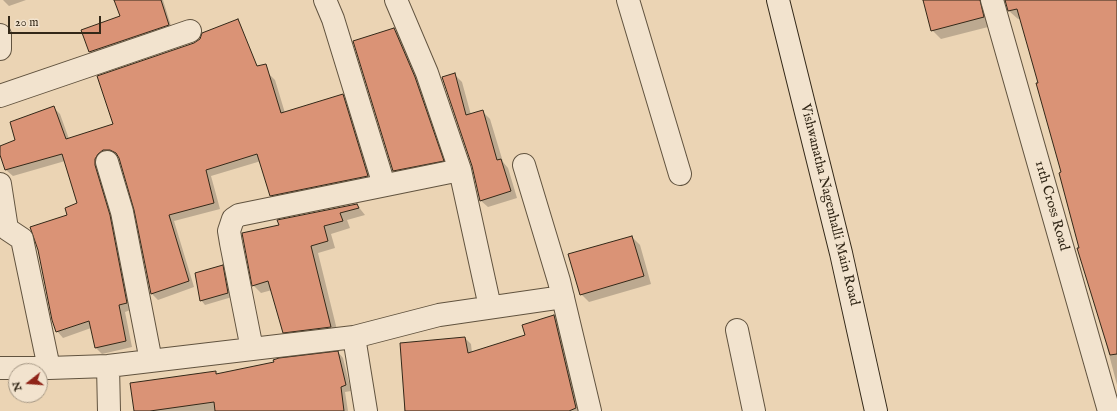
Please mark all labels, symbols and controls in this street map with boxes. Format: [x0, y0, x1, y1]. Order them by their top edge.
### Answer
scale bar [10, 8, 103, 34]
text: 20 m [15, 15, 38, 30]
street label: Vishwanatha Nagenhalli Main Road [796, 102, 862, 308]
street label: 11th Cross Road [1030, 159, 1072, 253]
north arrow [8, 363, 48, 403]
text: N [9, 380, 26, 393]

